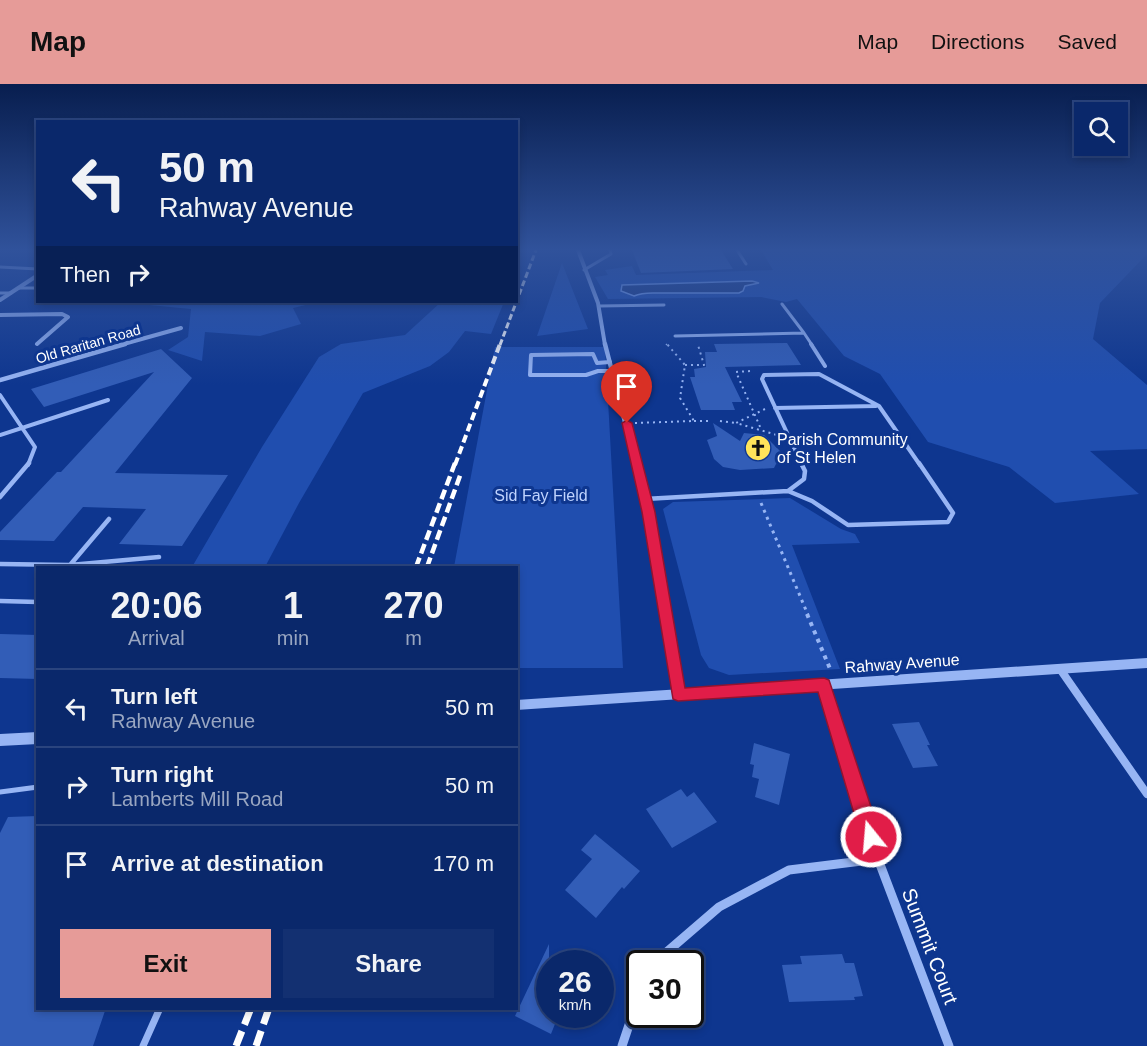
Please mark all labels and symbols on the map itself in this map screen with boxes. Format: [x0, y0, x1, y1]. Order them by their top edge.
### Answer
street label: Old Raritan Road [34, 321, 142, 367]
pin [601, 361, 652, 423]
place label: Parish Community of St Helen [777, 431, 908, 466]
church icon: Parish Community of St Helen [743, 433, 773, 463]
park label: Sid Fay Field [494, 487, 588, 504]
street label: Rahway Avenue [844, 651, 960, 676]
position arrow [839, 805, 903, 869]
street label: Summit Court [898, 885, 962, 1007]
speed limit sign: 30 [626, 950, 704, 1028]

